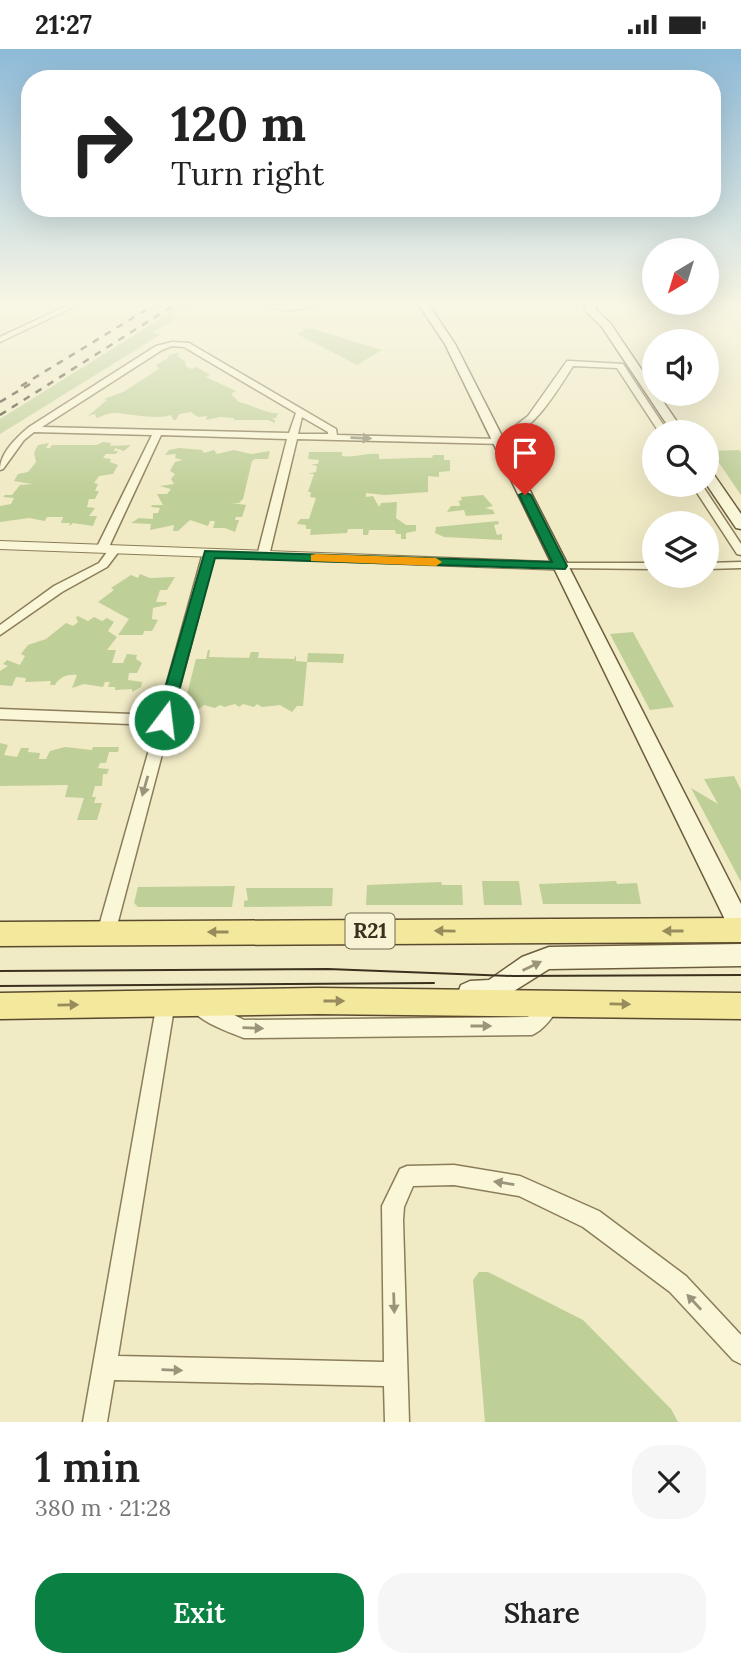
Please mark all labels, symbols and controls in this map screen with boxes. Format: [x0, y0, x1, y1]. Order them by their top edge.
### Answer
text: 21:27 [35, 8, 92, 41]
text: 120 m [171, 92, 306, 154]
icon: right [56, 98, 147, 189]
text: Turn right [171, 153, 324, 194]
north arrow [642, 238, 719, 315]
map controls [642, 238, 719, 588]
button: sound [642, 329, 719, 406]
button: search [642, 420, 719, 497]
pin [495, 423, 555, 495]
one-way arrow [350, 433, 372, 444]
icon: arrive [506, 434, 544, 472]
button: layers [642, 511, 719, 588]
position arrow [127, 683, 201, 757]
one-way arrow [139, 775, 150, 797]
road number: R21 [346, 913, 394, 949]
one-way arrow [434, 925, 456, 937]
one-way arrow [662, 925, 684, 937]
one-way arrow [207, 926, 229, 938]
one-way arrow [522, 960, 542, 971]
one-way arrow [323, 995, 345, 1007]
one-way arrow [609, 998, 631, 1010]
one-way arrow [57, 999, 79, 1010]
one-way arrow [470, 1020, 492, 1032]
one-way arrow [242, 1022, 264, 1033]
one-way arrow [493, 1177, 515, 1188]
one-way arrow [388, 1292, 400, 1314]
one-way arrow [687, 1294, 703, 1311]
one-way arrow [161, 1365, 183, 1376]
text: 1 min [35, 1440, 140, 1494]
button: close [632, 1445, 706, 1519]
text: 380 m · 21:28 [35, 1493, 171, 1522]
button: Exit [35, 1573, 364, 1653]
button: Share [378, 1573, 706, 1653]

